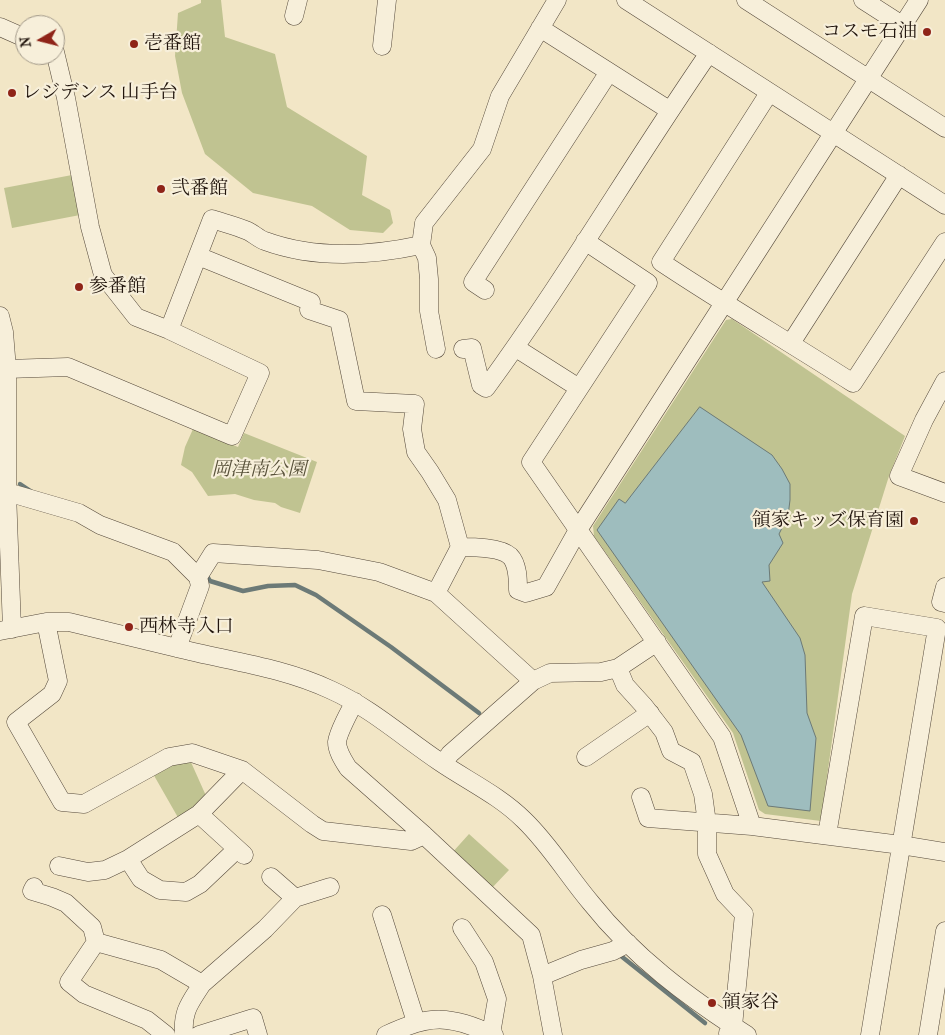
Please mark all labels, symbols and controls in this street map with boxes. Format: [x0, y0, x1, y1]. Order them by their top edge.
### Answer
north arrow [15, 15, 65, 65]
place label: コスモ石油 [822, 21, 917, 43]
marker: コスモ石油 [921, 26, 933, 38]
place label: 壱番館 [144, 33, 201, 55]
text: N [16, 36, 35, 48]
marker: 壱番館 [128, 38, 140, 50]
place label: レジデンス 山手台 [22, 82, 178, 104]
marker: レジデンス 山手台 [6, 87, 18, 99]
place label: 弐番館 [171, 178, 228, 200]
marker: 弐番館 [155, 183, 167, 195]
place label: 参番館 [89, 276, 146, 298]
marker: 参番館 [73, 281, 85, 293]
park label: 岡津南公園 [212, 459, 306, 481]
place label: 領家キッズ保育園 [752, 510, 904, 532]
marker: 領家キッズ保育園 [908, 515, 920, 527]
place label: 西林寺入口 [139, 616, 234, 638]
marker: 西林寺入口 [123, 621, 135, 633]
place label: 領家谷 [722, 992, 779, 1014]
marker: 領家谷 [706, 997, 718, 1009]

